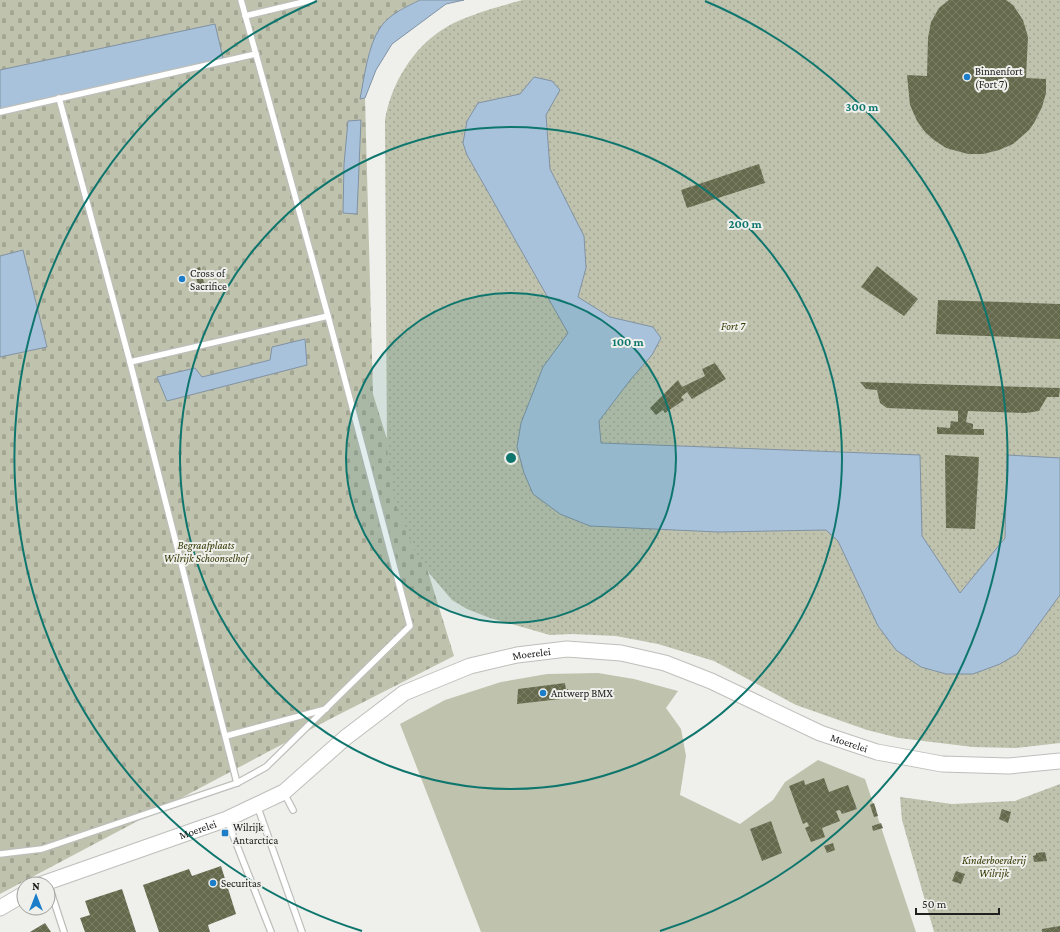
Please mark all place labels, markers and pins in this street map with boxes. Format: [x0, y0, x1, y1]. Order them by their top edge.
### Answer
place label: Binnenfort (Fort 7) [975, 65, 1023, 91]
marker: Binnenfort (Fort 7) [962, 72, 972, 82]
place label: Cross of Sacrifice [190, 267, 227, 292]
marker: Cross of Sacrifice [177, 274, 187, 284]
centre of rings [504, 451, 518, 465]
place label: Antwerp BMX [551, 687, 613, 700]
marker: Antwerp BMX [538, 688, 548, 698]
place label: Wilrijk Antarctica [233, 821, 278, 846]
marker: Wilrijk Antarctica [220, 828, 230, 838]
place label: Securitas [221, 877, 261, 889]
marker: Securitas [208, 878, 218, 888]

